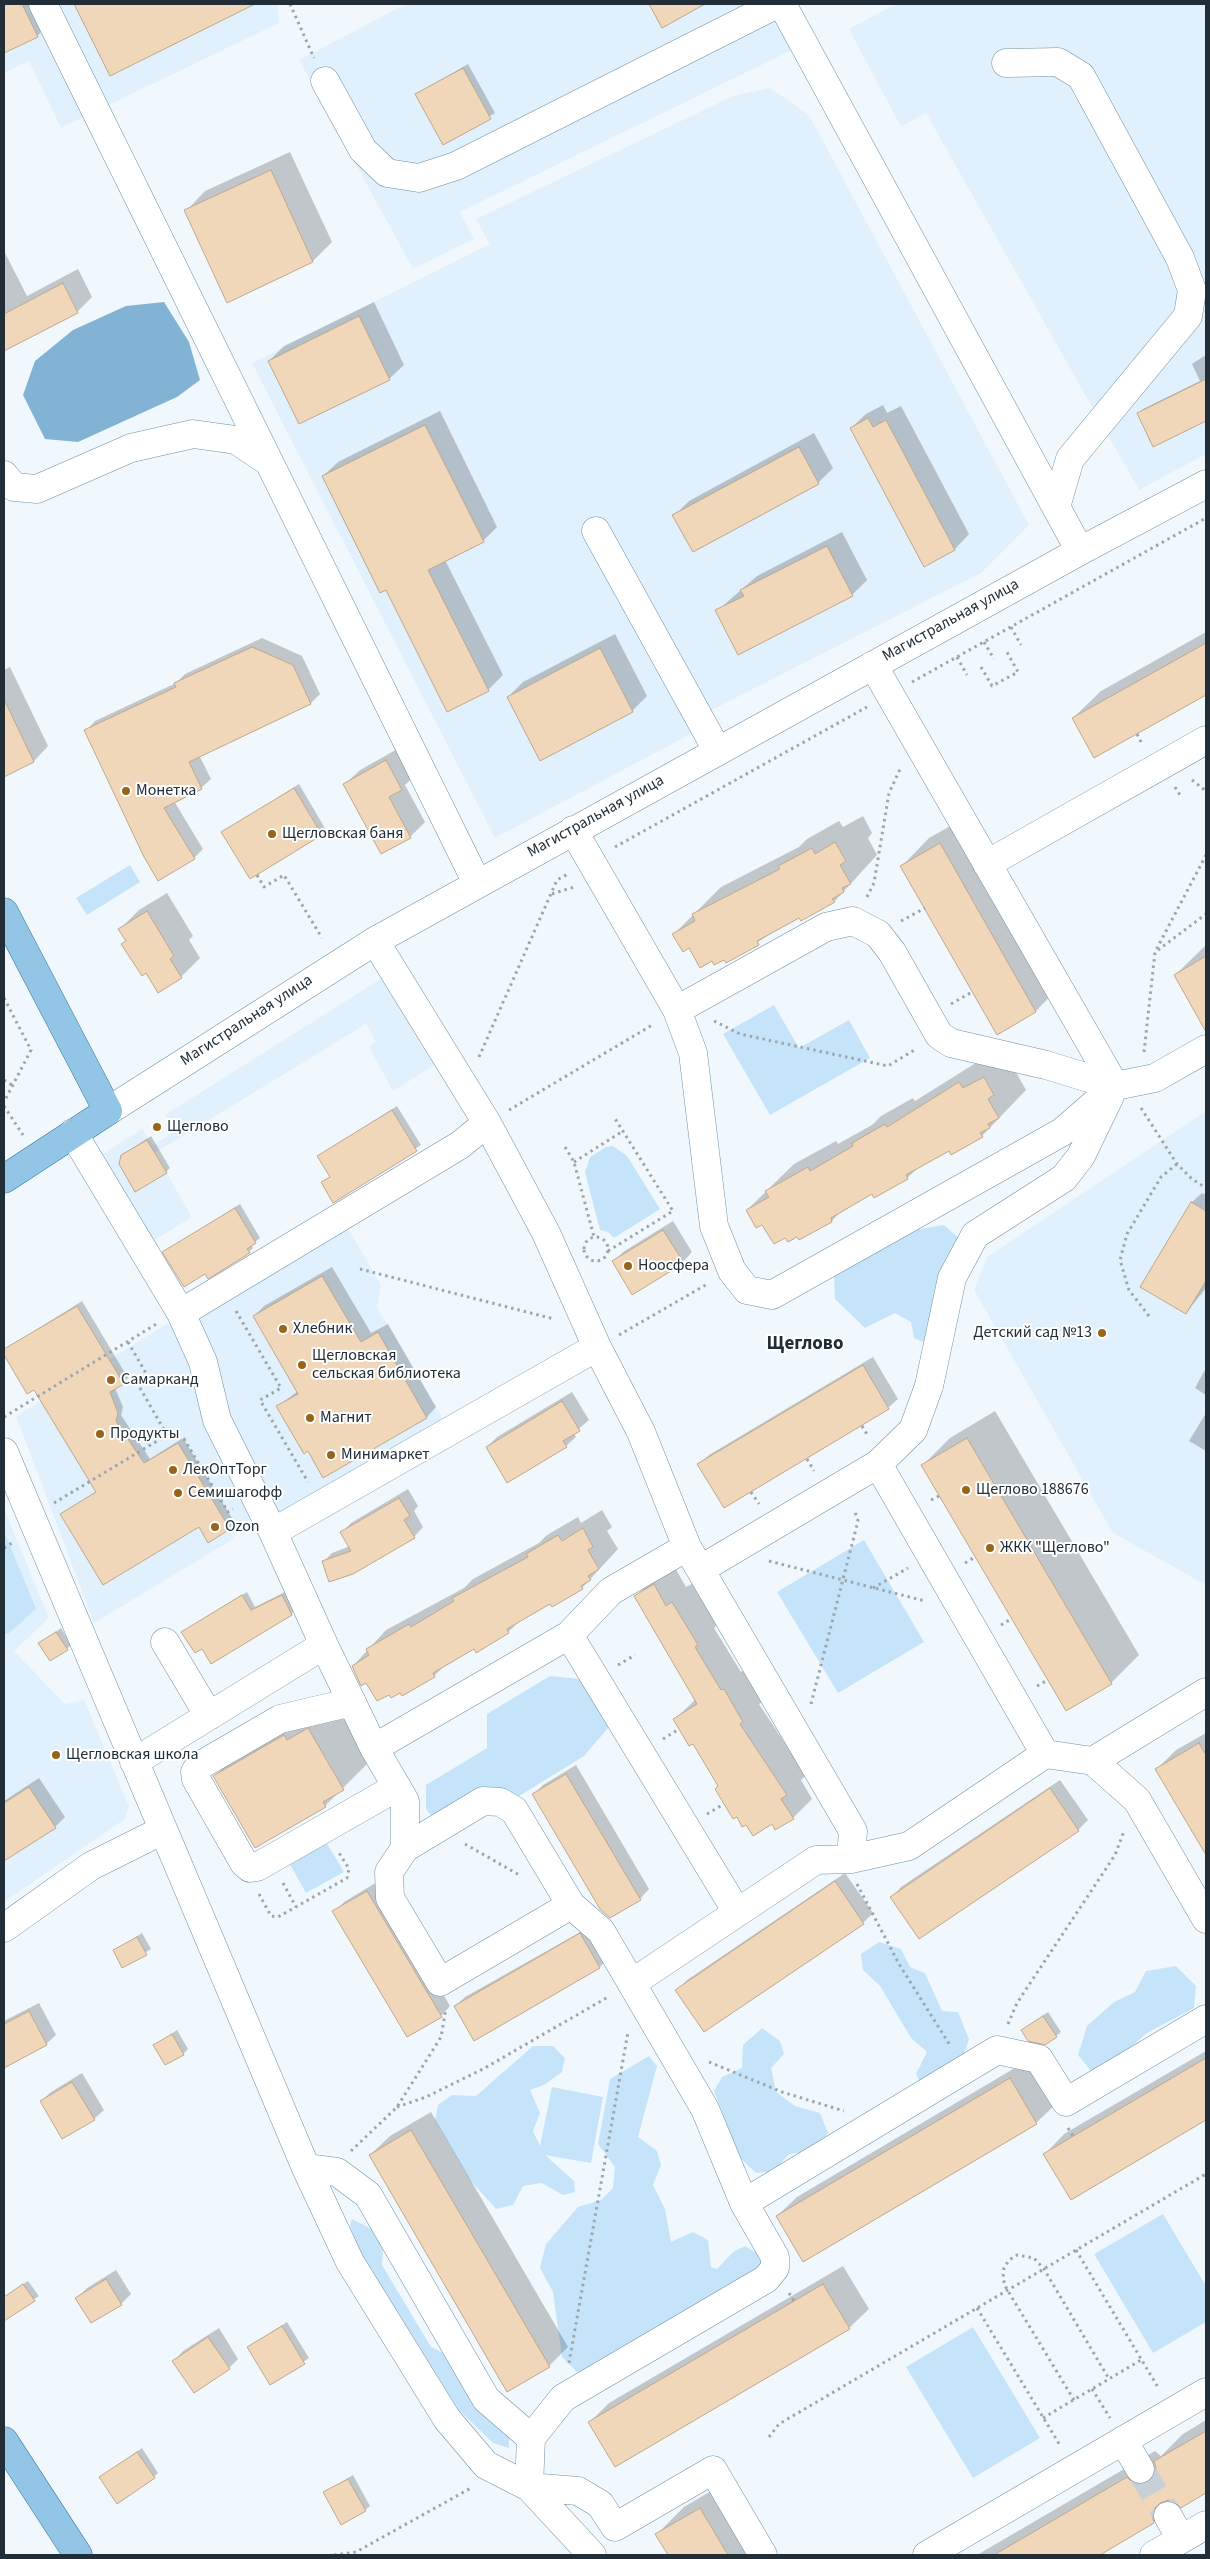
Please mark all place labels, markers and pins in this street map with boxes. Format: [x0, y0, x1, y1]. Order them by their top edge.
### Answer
place label: Монетка [136, 781, 196, 801]
marker: Монетка [120, 785, 132, 797]
place label: Щегловская баня [282, 824, 403, 844]
marker: Щегловская баня [266, 828, 278, 840]
place label: Щеглово [167, 1117, 229, 1137]
marker: Щеглово [151, 1121, 163, 1133]
place label: Ноосфера [638, 1256, 709, 1276]
marker: Ноосфера [622, 1260, 634, 1272]
place label: Хлебник [293, 1319, 352, 1339]
marker: Хлебник [277, 1323, 289, 1335]
place label: Детский сад №13 [973, 1323, 1092, 1343]
marker: Детский сад №13 [1096, 1327, 1108, 1339]
place label: Щегловская сельская библиотека [312, 1346, 461, 1384]
marker: Щегловская сельская библиотека [296, 1359, 308, 1371]
place label: Самарканд [121, 1370, 199, 1390]
marker: Самарканд [105, 1374, 117, 1386]
place label: Магнит [320, 1408, 372, 1428]
marker: Магнит [304, 1412, 316, 1424]
place label: Продукты [110, 1424, 180, 1444]
marker: Продукты [94, 1428, 106, 1440]
place label: Минимаркет [341, 1445, 430, 1465]
marker: Минимаркет [325, 1449, 337, 1461]
place label: ЛекОптТорг [183, 1460, 267, 1480]
marker: ЛекОптТорг [167, 1464, 179, 1476]
place label: Щеглово 188676 [976, 1480, 1089, 1500]
place label: Семишагофф [188, 1483, 282, 1503]
marker: Щеглово 188676 [960, 1484, 972, 1496]
marker: Семишагофф [172, 1487, 184, 1499]
place label: Ozon [225, 1517, 260, 1537]
marker: Ozon [209, 1521, 221, 1533]
place label: ЖКК "Щеглово" [1000, 1538, 1110, 1558]
marker: ЖКК "Щеглово" [984, 1542, 996, 1554]
place label: Щегловская школа [66, 1745, 198, 1765]
marker: Щегловская школа [50, 1749, 62, 1761]

